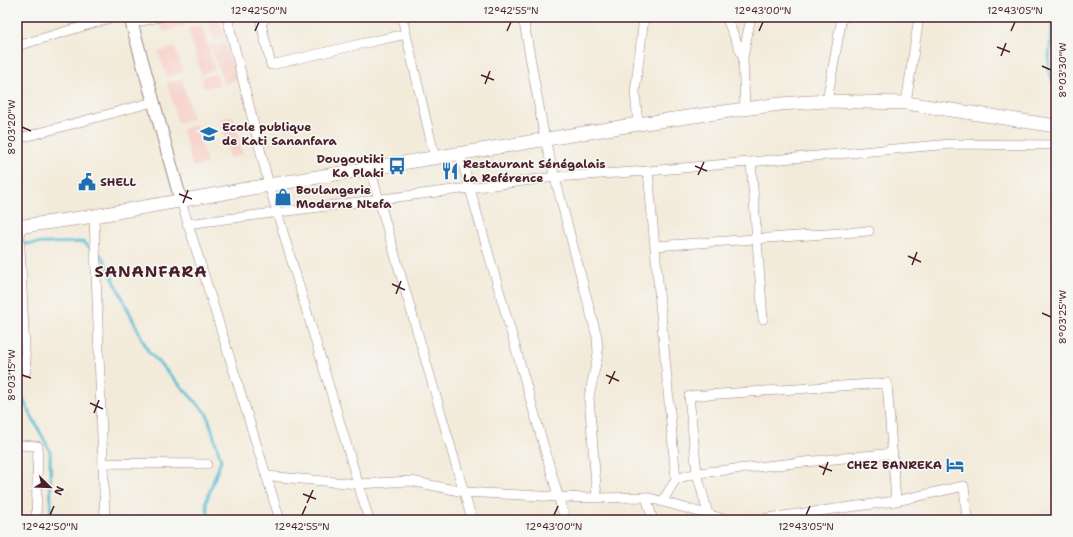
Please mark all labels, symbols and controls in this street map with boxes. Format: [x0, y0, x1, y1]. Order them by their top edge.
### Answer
text: 12°42'50"N [231, 4, 287, 17]
text: 12°42'55"N [483, 4, 539, 17]
text: 12°43'00"N [735, 4, 791, 17]
text: 12°43'05"N [987, 4, 1043, 17]
text: 8°03'30"W [1056, 42, 1069, 98]
text: 8°03'20"W [5, 99, 18, 155]
place label: Ecole publique de Kati Sananfara [222, 119, 337, 149]
school or university icon: Ecole publique de Kati Sananfara [199, 124, 219, 144]
place label: Dougoutiki Ka Plaki [316, 151, 384, 181]
bus stop icon: Dougoutiki Ka Plaki [387, 156, 407, 176]
place label: Restaurant Sénégalais La Reférence [463, 156, 606, 186]
restaurant icon: Restaurant Sénégalais La Reférence [440, 161, 460, 181]
public building icon: SHELL [77, 172, 97, 192]
place label: SHELL [100, 174, 136, 190]
place label: Boulangerie Moderne Ntefa [296, 182, 392, 212]
shop icon: Boulangerie Moderne Ntefa [273, 187, 293, 207]
district label: SANANFARA [95, 261, 207, 282]
text: 8°03'25"W [1056, 289, 1069, 344]
text: 8°03'15"W [5, 349, 18, 401]
hotel icon: CHEZ BANREKA [945, 455, 965, 475]
place label: CHEZ BANREKA [847, 457, 942, 473]
north arrow [30, 467, 70, 507]
text: N [50, 484, 67, 498]
text: 12°42'50"N [22, 520, 78, 533]
text: 12°42'55"N [274, 520, 330, 533]
text: 12°43'00"N [526, 520, 582, 533]
text: 12°43'05"N [778, 520, 834, 533]

